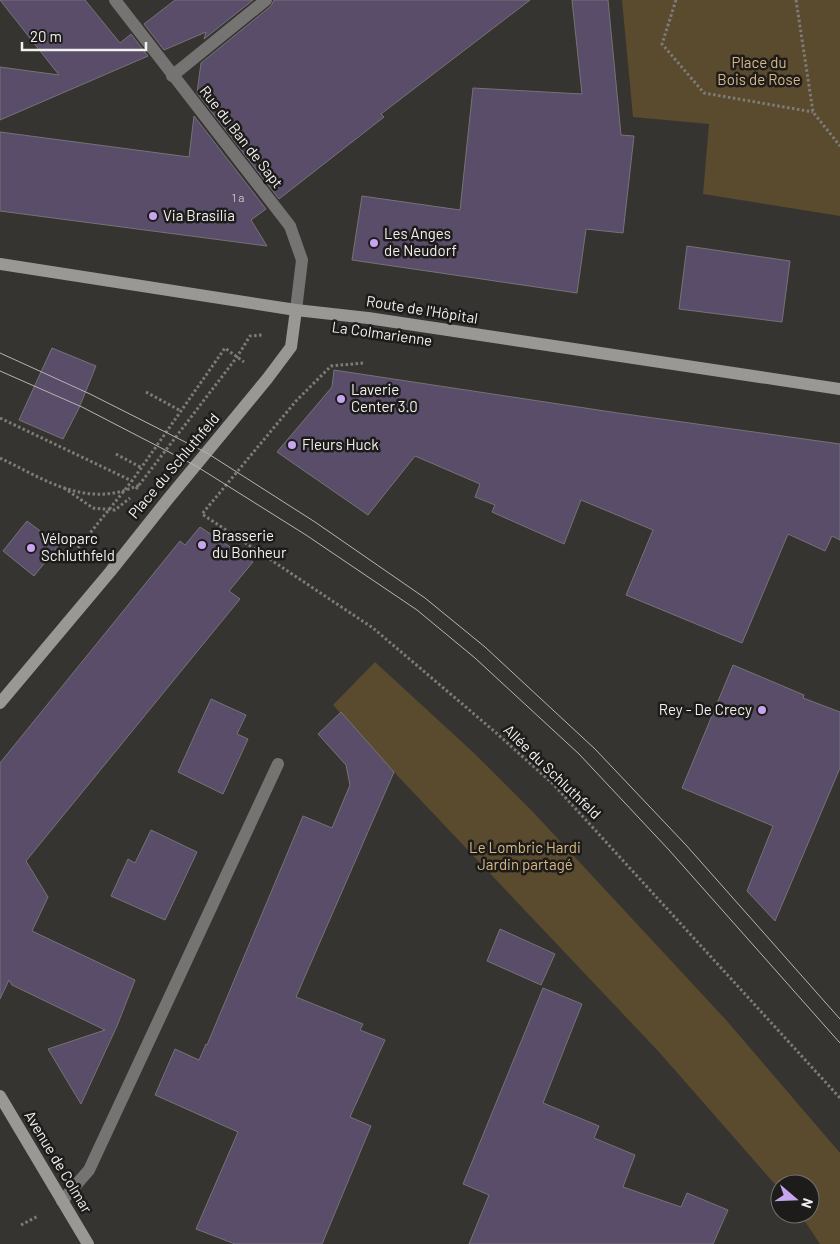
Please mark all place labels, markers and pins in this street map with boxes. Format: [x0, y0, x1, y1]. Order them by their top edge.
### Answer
place label: Via Brasilia [163, 206, 235, 224]
marker: Via Brasilia [147, 210, 159, 222]
place label: Les Anges de Neudorf [384, 224, 457, 259]
marker: Les Anges de Neudorf [368, 237, 380, 249]
place label: Laverie Center 3.0 [351, 380, 418, 415]
marker: Laverie Center 3.0 [335, 393, 347, 405]
place label: Fleurs Huck [302, 435, 379, 453]
marker: Fleurs Huck [286, 439, 298, 451]
place label: Brasserie du Bonheur [212, 526, 287, 561]
place label: Véloparc Schluthfeld [41, 529, 115, 564]
marker: Brasserie du Bonheur [196, 539, 208, 551]
marker: Véloparc Schluthfeld [25, 542, 37, 554]
place label: Rey - De Crecy [659, 700, 752, 718]
marker: Rey - De Crecy [756, 704, 768, 716]

